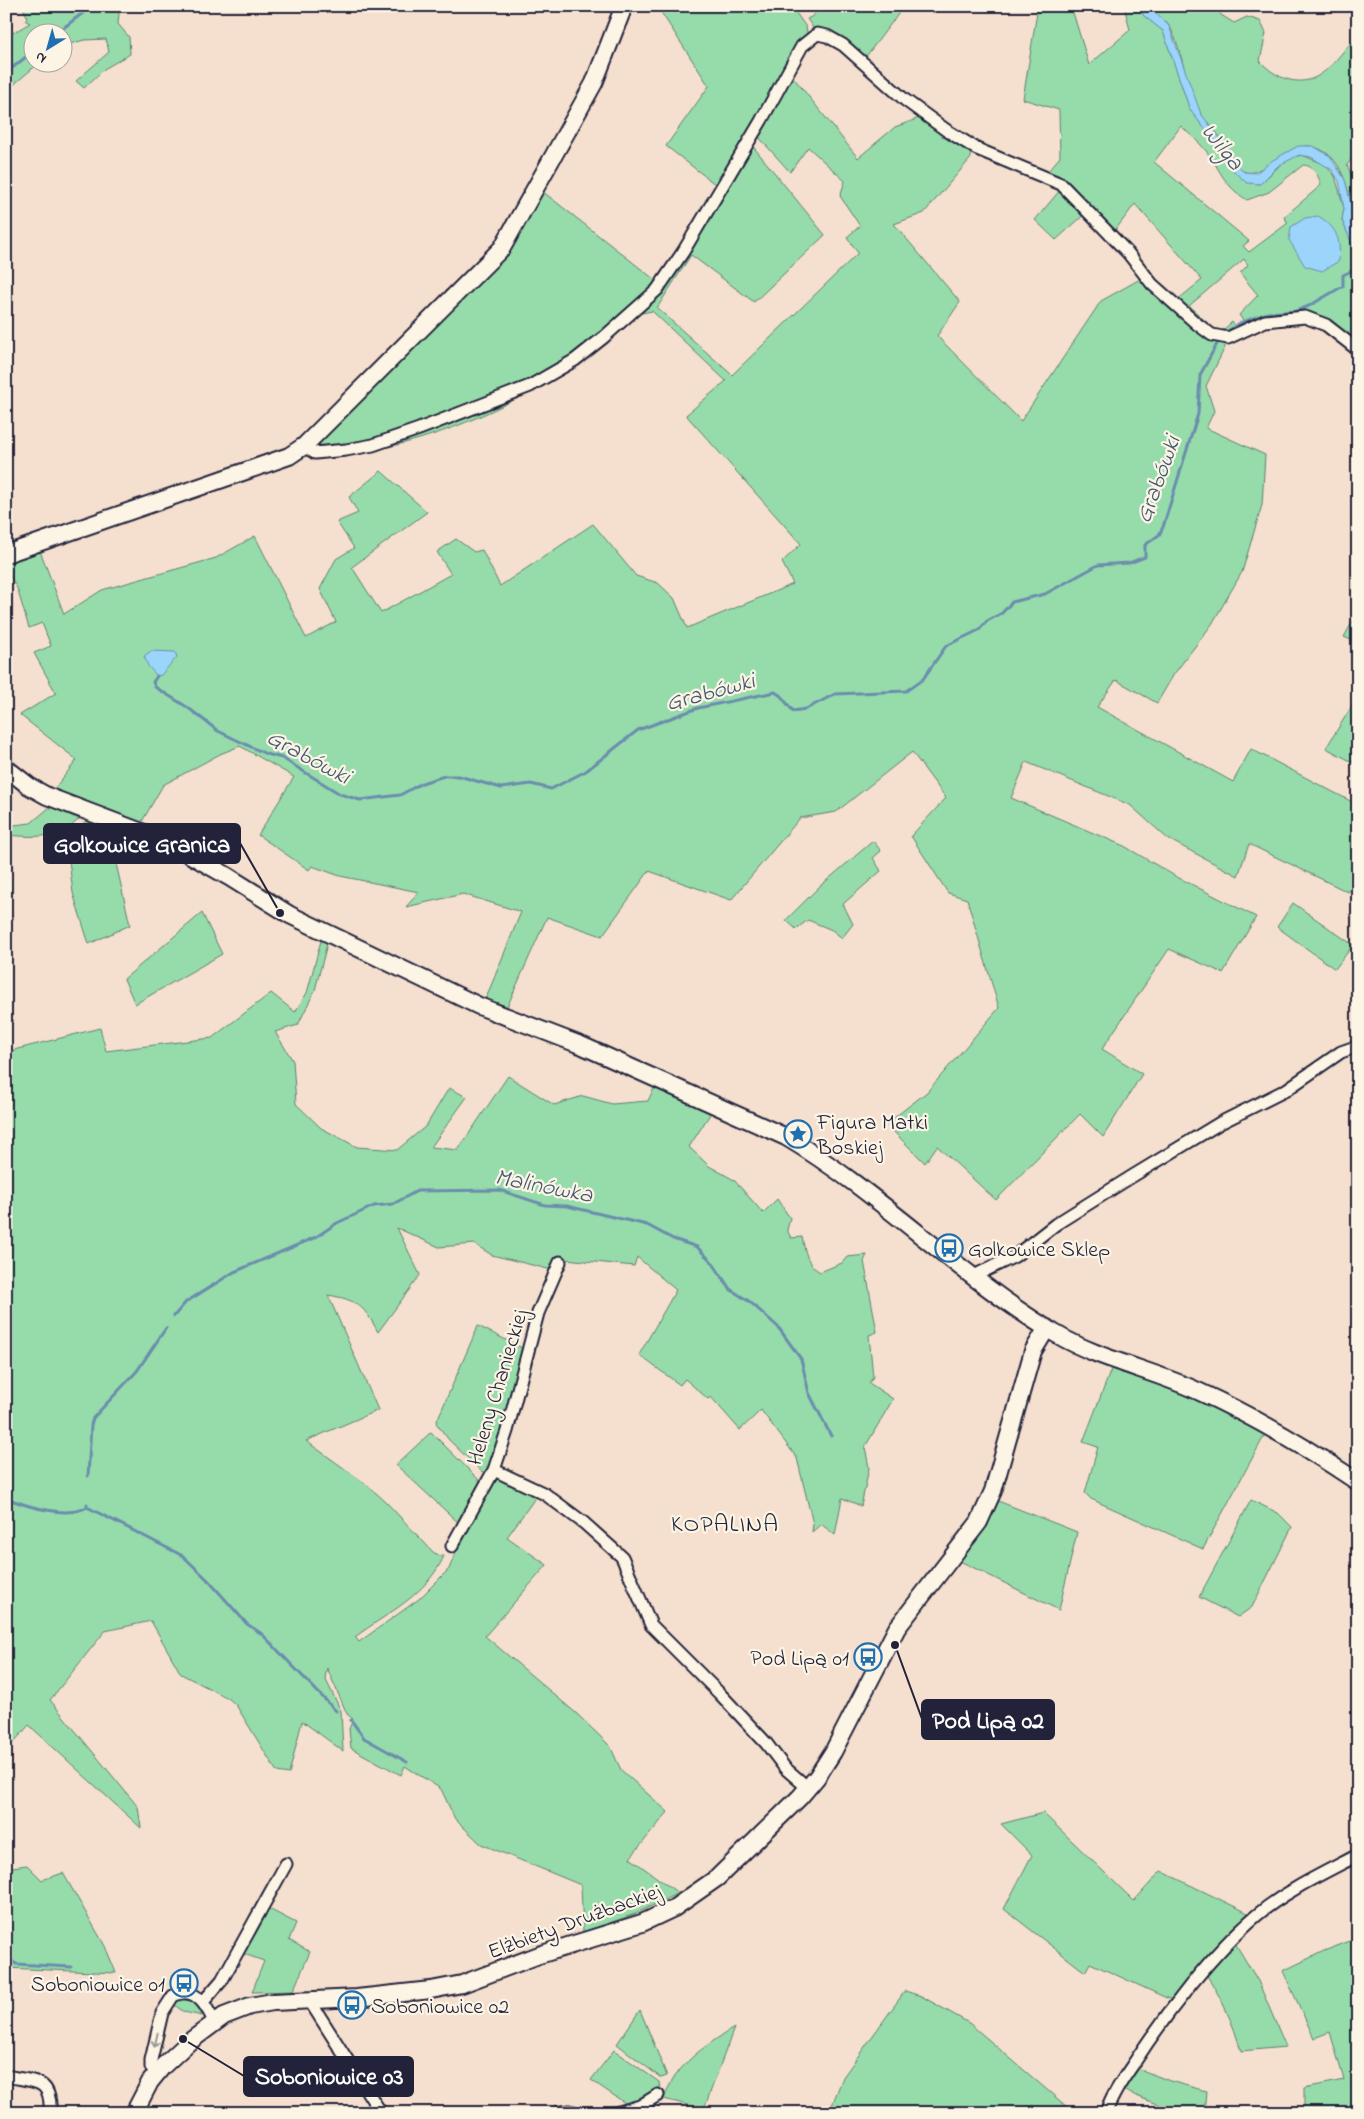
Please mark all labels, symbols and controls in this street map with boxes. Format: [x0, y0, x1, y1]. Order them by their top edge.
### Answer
north arrow [22, 22, 72, 72]
text: N [31, 46, 51, 68]
water label: Wilga [1191, 116, 1252, 180]
water label: Grabówki [1127, 429, 1192, 528]
water label: Grabówki [662, 664, 762, 722]
water label: Grabówki [260, 721, 358, 796]
callout: Golkowice Granica [44, 824, 240, 863]
text: Golkowice Granica [54, 829, 230, 864]
place label: Figura Matki Boskiej [816, 1108, 928, 1165]
place icon: Figura Matki Boskiej [783, 1119, 813, 1149]
water label: Malinówka [492, 1161, 596, 1214]
bus stop icon: Golkowice Sklep [934, 1233, 964, 1263]
place label: Golkowice Sklep [968, 1235, 1110, 1267]
street label: Heleny Chanieckiej [460, 1305, 539, 1470]
district label: KOPALINA [671, 1508, 779, 1543]
bus stop icon: Pod Lipą 01 [853, 1642, 883, 1672]
place label: Pod Lipą 01 [750, 1644, 849, 1676]
callout: Pod Lipą 02 [922, 1700, 1054, 1739]
text: Pod Lipą 02 [932, 1705, 1044, 1740]
street label: Elżbiety Drużbackiej [484, 1876, 667, 1970]
bus stop icon: Soboniowice 01 [169, 1968, 199, 1998]
place label: Soboniowice 01 [31, 1970, 165, 2002]
bus stop icon: Soboniowice 02 [337, 1990, 367, 2020]
place label: Soboniowice 02 [371, 1992, 509, 2024]
one-way arrow [151, 2032, 160, 2048]
callout: Soboniowice 03 [244, 2057, 413, 2096]
text: Soboniowice 03 [255, 2061, 403, 2096]

